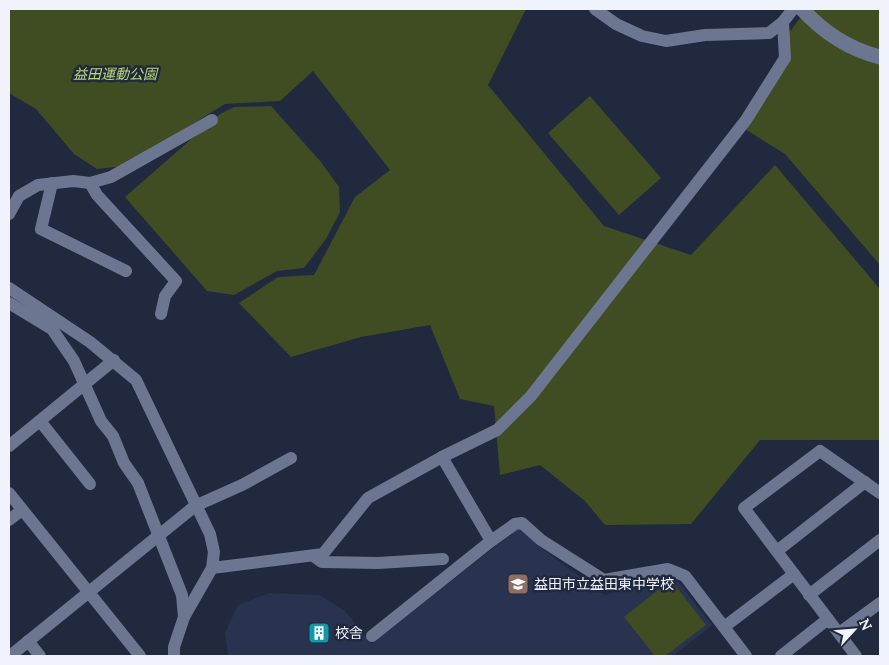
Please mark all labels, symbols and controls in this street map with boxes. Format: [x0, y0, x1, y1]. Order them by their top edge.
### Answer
park label: 益田運動公園 [73, 65, 159, 83]
school or university icon: 益田市立益田東中学校 [506, 572, 530, 596]
place label: 益田市立益田東中学校 [534, 575, 674, 593]
north arrow [829, 605, 879, 655]
text: N [855, 615, 876, 633]
building icon: 校舎 [307, 621, 331, 645]
place label: 校舎 [335, 624, 363, 642]

